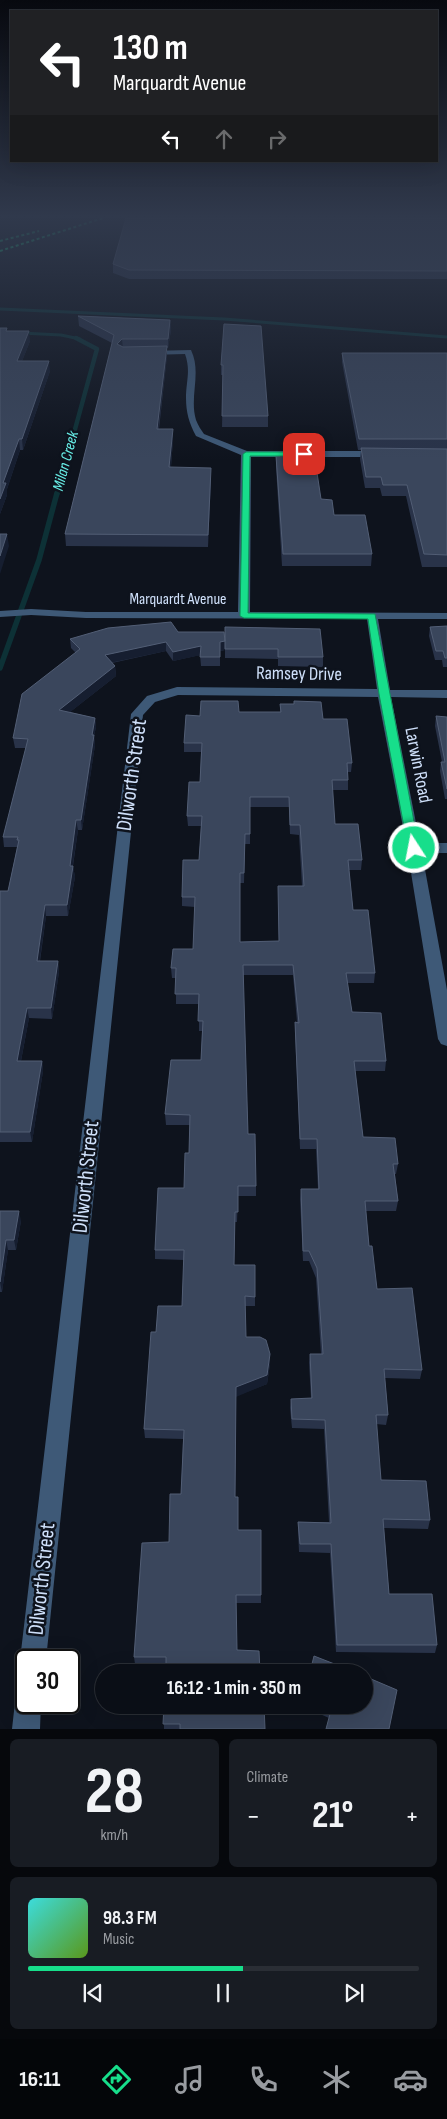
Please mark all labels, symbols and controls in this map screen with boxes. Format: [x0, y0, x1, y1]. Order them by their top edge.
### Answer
text: 130 m [113, 27, 188, 70]
icon: left [30, 30, 95, 95]
text: Marquardt Avenue [113, 70, 246, 97]
icon: left [157, 125, 185, 153]
icon: ahead [210, 125, 238, 153]
icon: right [263, 125, 291, 153]
water label: Milan Creek [49, 428, 83, 493]
pin [283, 433, 325, 475]
icon: arrive [290, 440, 318, 468]
street label: Marquardt Avenue [129, 590, 227, 609]
street label: Ramsey Drive [256, 662, 342, 686]
street label: Dilworth Street [111, 717, 153, 833]
street label: Larwin Road [399, 725, 437, 805]
position arrow [387, 821, 439, 873]
street label: Dilworth Street [67, 1119, 105, 1235]
street label: Dilworth Street [23, 1521, 61, 1637]
speed limit sign: 30 [15, 1649, 80, 1714]
text: 16:12 · 1 min · 350 m [167, 1677, 301, 1700]
text: 28 [85, 1754, 144, 1832]
text: Climate [247, 1768, 288, 1787]
text: 21° [312, 1793, 353, 1838]
text: − [247, 1800, 260, 1833]
text: + [405, 1800, 419, 1833]
text: km/h [100, 1826, 128, 1845]
text: 98.3 FM [103, 1907, 157, 1930]
text: Music [103, 1930, 134, 1949]
icon: previous [79, 1979, 107, 2007]
icon: pause [209, 1979, 237, 2007]
icon: next [340, 1979, 368, 2007]
icon: directions [99, 2062, 134, 2097]
icon: music [172, 2062, 207, 2097]
icon: phone [246, 2062, 281, 2097]
icon: climate [319, 2062, 354, 2097]
icon: car [393, 2062, 428, 2097]
text: 16:11 [19, 2066, 60, 2093]

